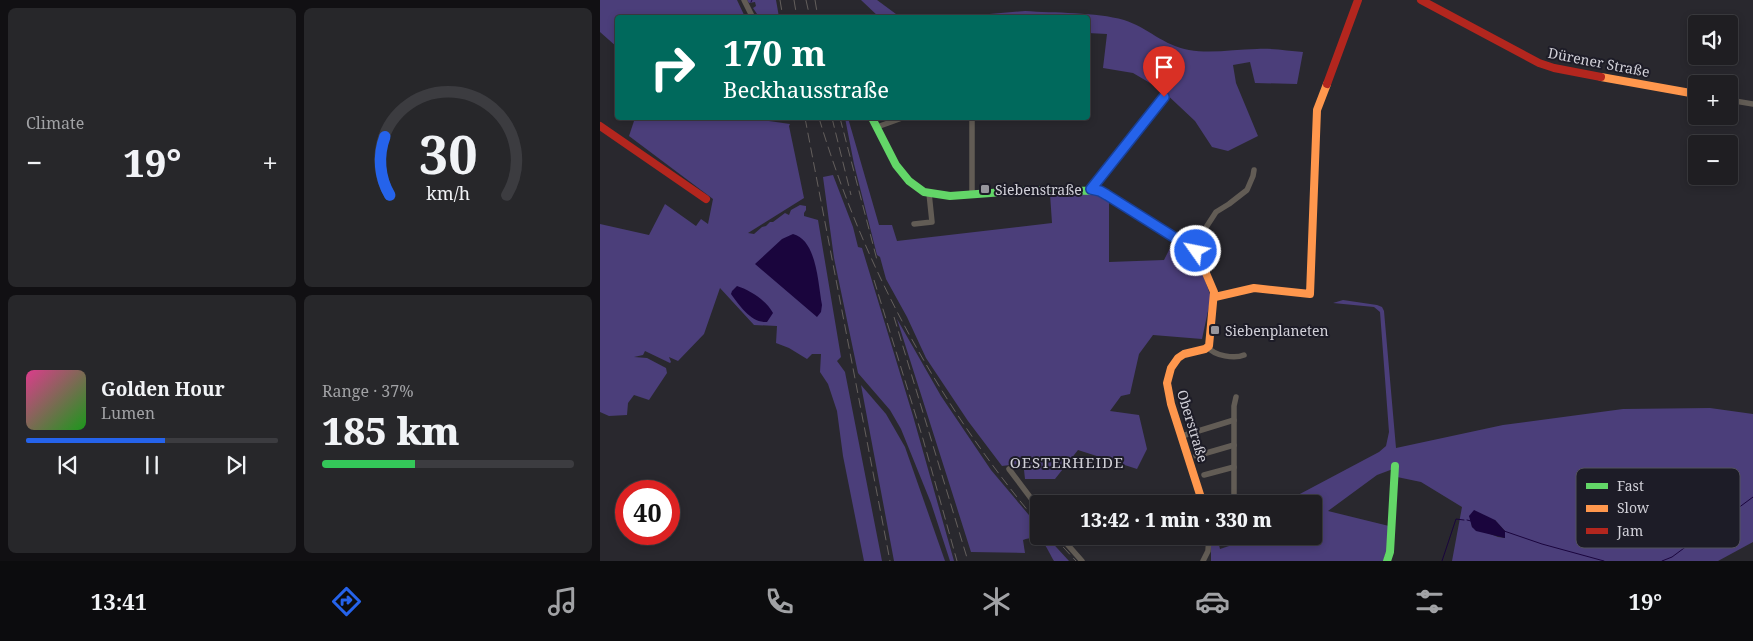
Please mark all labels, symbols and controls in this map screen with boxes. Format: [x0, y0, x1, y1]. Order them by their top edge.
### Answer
map controls [1688, 15, 1738, 185]
button: sound [1688, 15, 1738, 65]
text: 170 m [723, 29, 826, 76]
icon: right [640, 35, 705, 100]
street label: Dürener Straße [1547, 43, 1651, 81]
pin [1143, 46, 1185, 97]
icon: arrive [1150, 53, 1178, 81]
text: Beckhausstraße [723, 74, 889, 104]
button: + [1688, 75, 1738, 125]
text: Climate [26, 112, 84, 134]
text: 30 [419, 118, 477, 189]
button: − [1688, 135, 1738, 185]
text: 19° [123, 136, 181, 188]
text: − [26, 143, 42, 181]
text: + [262, 143, 278, 181]
place label: Siebenstraße [995, 180, 1082, 199]
text: km/h [426, 181, 470, 205]
marker: Siebenstraße [979, 183, 991, 195]
position arrow [1169, 224, 1221, 276]
place label: Siebenplaneten [1225, 321, 1329, 340]
marker: Siebenplaneten [1209, 324, 1221, 336]
text: Golden Hour [101, 376, 225, 402]
text: Range · 37% [322, 380, 414, 402]
street label: Oberstraße [1173, 387, 1213, 465]
text: Lumen [101, 402, 155, 424]
text: 185 km [322, 404, 460, 456]
icon: previous [54, 451, 82, 479]
icon: pause [138, 451, 166, 479]
icon: next [222, 451, 250, 479]
district label: OESTERHEIDE [1010, 452, 1124, 472]
legend [1576, 468, 1740, 548]
text: Fast [1617, 476, 1644, 495]
speed limit sign: 40 [615, 480, 680, 545]
text: Slow [1617, 498, 1650, 517]
text: 13:42 · 1 min · 330 m [1080, 507, 1272, 533]
text: Jam [1616, 521, 1643, 540]
icon: directions [329, 584, 364, 619]
icon: music [545, 584, 580, 619]
icon: phone [762, 584, 797, 619]
icon: climate [979, 584, 1014, 619]
icon: car [1195, 584, 1230, 619]
icon: filters [1412, 584, 1447, 619]
text: 13:41 [91, 586, 147, 616]
text: 19° [1628, 586, 1662, 616]

